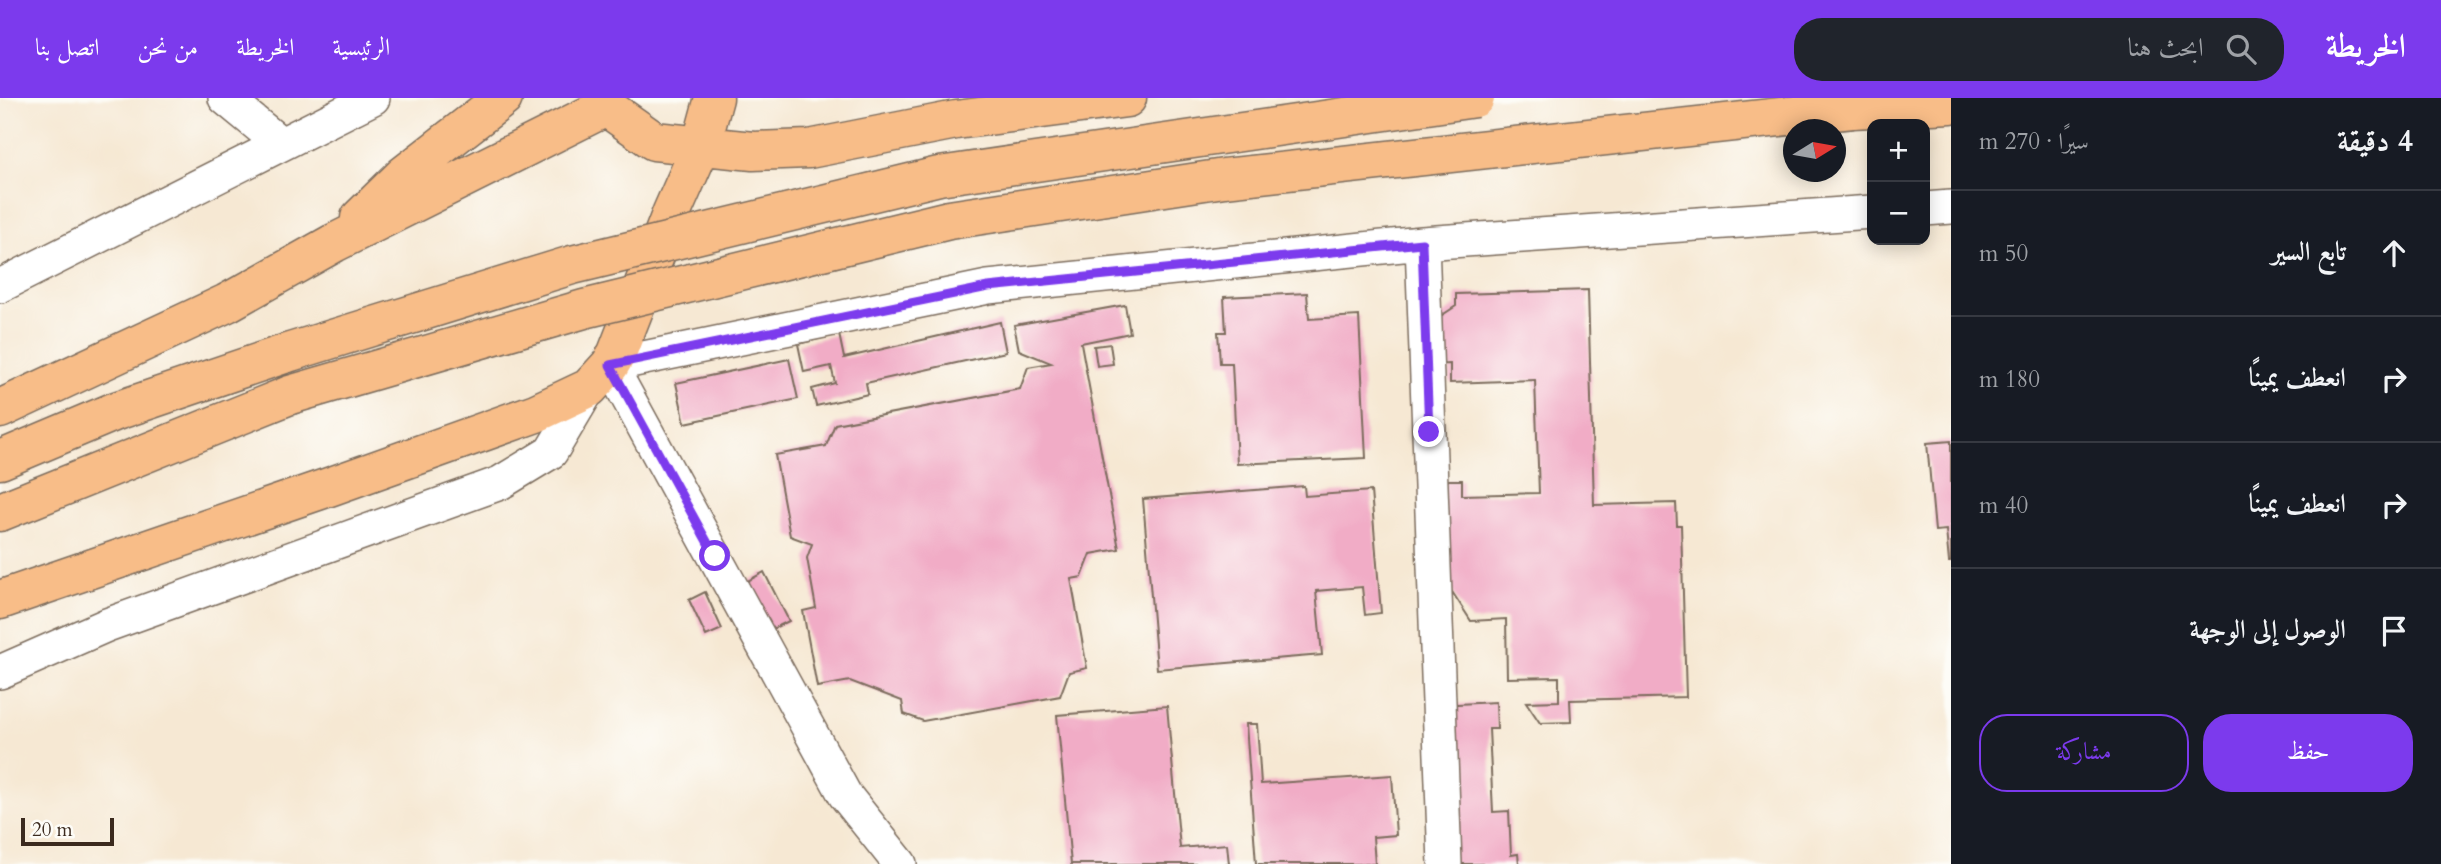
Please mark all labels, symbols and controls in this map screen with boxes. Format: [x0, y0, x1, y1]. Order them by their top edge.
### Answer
search box [1794, 18, 2284, 81]
text: الخريطة [2326, 24, 2406, 69]
text: ابحث هنا [2127, 30, 2204, 65]
icon: search [2222, 30, 2260, 68]
text: اتصل بنا [35, 31, 99, 64]
text: من نحن [137, 31, 198, 64]
text: الخريطة [236, 31, 295, 64]
text: الرئيسية [333, 31, 390, 64]
north arrow [1783, 119, 1846, 182]
map controls [1867, 119, 1930, 245]
button: + [1867, 119, 1930, 182]
text: 4 دقيقة [2337, 121, 2413, 162]
text: سيرًا · 270 m [1979, 126, 2089, 157]
button: − [1867, 182, 1930, 245]
text: تابع السير [2271, 234, 2346, 269]
icon: ahead [2375, 234, 2413, 272]
text: 50 m [1979, 238, 2028, 269]
text: انعطف يمينًا [2248, 360, 2346, 395]
icon: right [2375, 360, 2413, 398]
text: 180 m [1979, 364, 2040, 395]
route end [1413, 416, 1444, 447]
text: انعطف يمينًا [2248, 486, 2346, 521]
icon: right [2375, 486, 2413, 524]
text: 40 m [1979, 490, 2028, 521]
route start [699, 540, 730, 571]
text: الوصول إلى الوجهة [2190, 612, 2346, 647]
icon: arrive [2375, 612, 2413, 650]
button: مشاركة [1979, 714, 2189, 792]
button: حفظ [2203, 714, 2413, 792]
scale bar [21, 815, 114, 847]
text: 20 m [32, 817, 73, 843]

